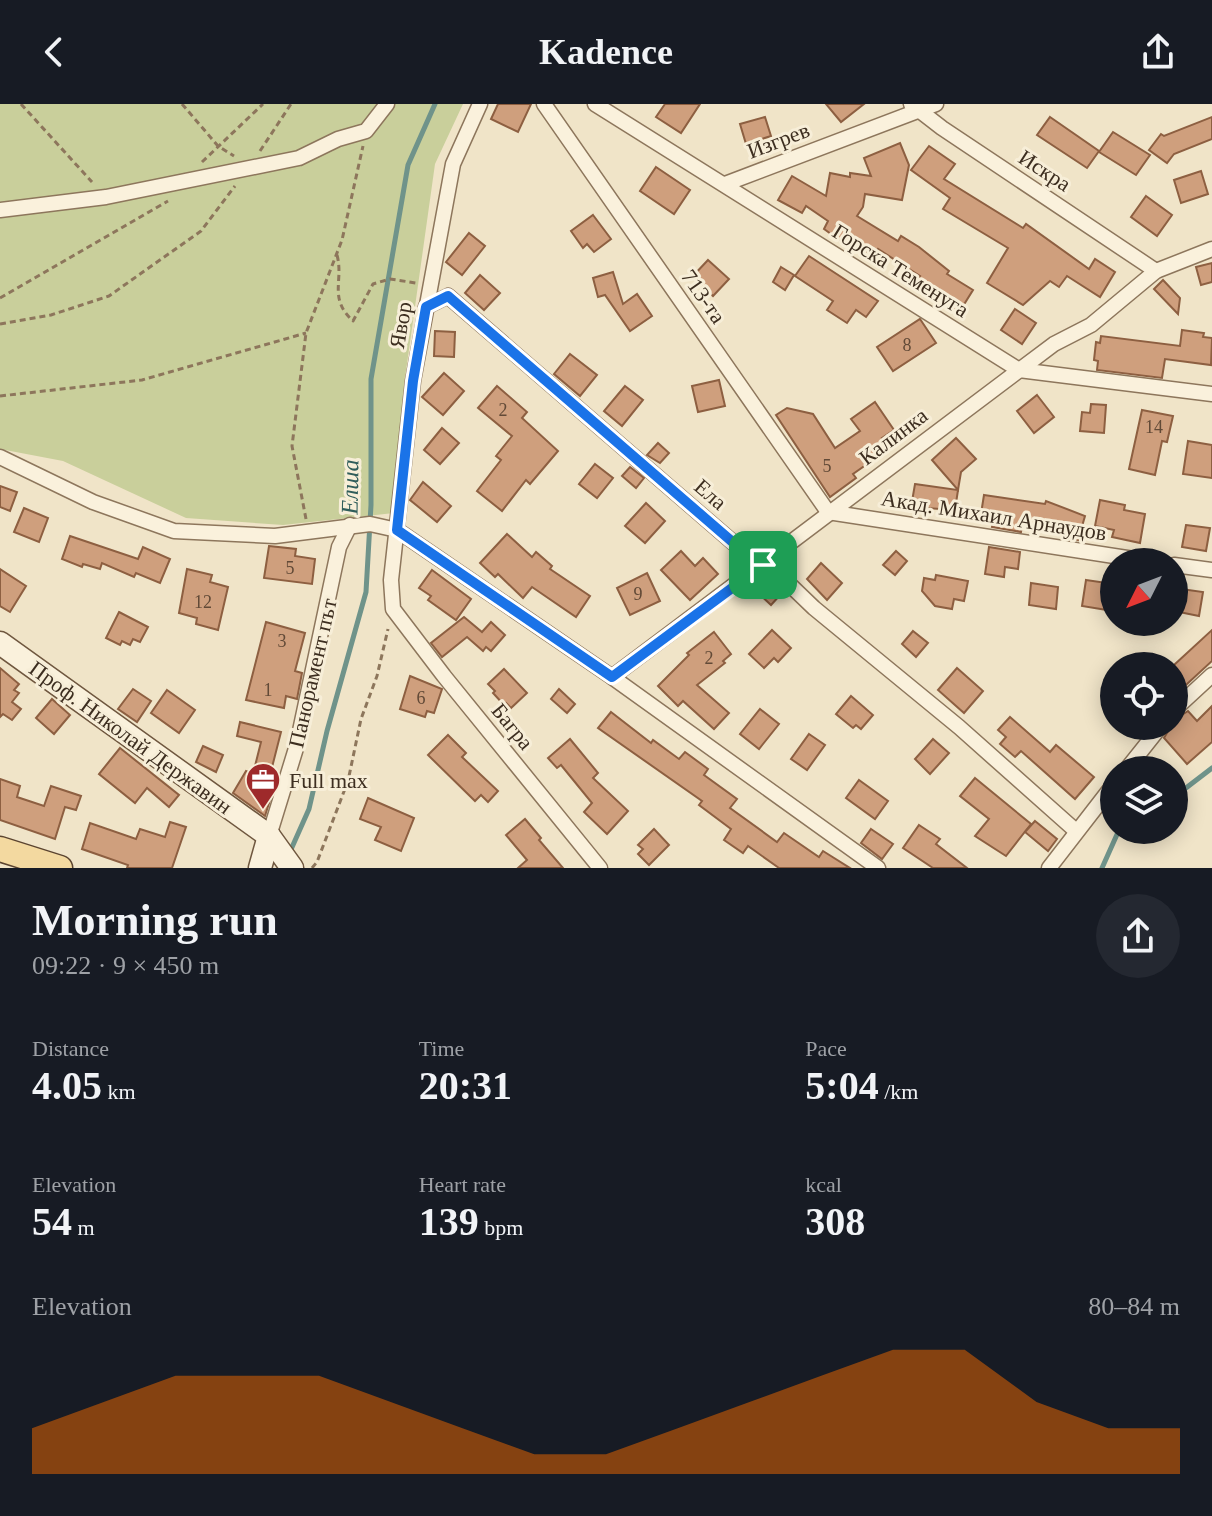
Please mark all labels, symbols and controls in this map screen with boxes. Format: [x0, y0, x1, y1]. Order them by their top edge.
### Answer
icon: back [32, 30, 76, 74]
icon: share [1136, 30, 1180, 74]
text: Kadence [539, 32, 673, 72]
street label: Изгрев [743, 117, 813, 164]
street label: Искра [1014, 144, 1076, 197]
street label: Горска Теменуга [828, 219, 974, 322]
street label: 713-та [676, 265, 731, 328]
street label: Явор [384, 300, 417, 350]
house number: 8 [903, 335, 912, 355]
house number: 2 [499, 400, 508, 420]
street label: Калинка [854, 403, 933, 470]
house number: 14 [1145, 417, 1163, 437]
house number: 5 [823, 456, 832, 476]
water label: Елша [337, 459, 363, 516]
street label: Ела [690, 474, 732, 515]
street label: Акад. Михаил Арнаудов [879, 485, 1108, 546]
pin [729, 531, 797, 599]
icon: arrive [741, 543, 785, 587]
north arrow [1100, 548, 1188, 636]
map controls [1100, 548, 1188, 844]
house number: 5 [286, 558, 295, 578]
house number: 9 [634, 584, 643, 604]
house number: 12 [194, 592, 212, 612]
street label: Панорамент път [283, 596, 342, 750]
house number: 3 [278, 631, 287, 651]
house number: 2 [705, 648, 714, 668]
button: locate [1100, 652, 1188, 740]
street label: Проф. Николай Державин [25, 656, 237, 819]
house number: 1 [264, 680, 273, 700]
house number: 6 [417, 688, 426, 708]
street label: Багра [486, 698, 539, 755]
button: layers [1100, 756, 1188, 844]
office icon: Full max [244, 761, 282, 811]
place label: Full max [289, 768, 368, 793]
button: share [1096, 894, 1180, 978]
text: Morning run [32, 896, 278, 945]
text: 09:22 · 9 × 450 m [32, 951, 219, 980]
text: Distance [32, 1036, 109, 1061]
text: Time [419, 1036, 464, 1061]
text: Pace [805, 1036, 847, 1061]
text: 4.05 [32, 1063, 102, 1108]
text: 20:31 [419, 1063, 512, 1108]
text: 5:04 [805, 1063, 879, 1108]
text: km [102, 1079, 136, 1104]
text: /km [879, 1079, 918, 1104]
text: Elevation [32, 1172, 116, 1197]
text: Heart rate [419, 1172, 506, 1197]
text: kcal [805, 1172, 842, 1197]
text: 54 [32, 1199, 72, 1244]
text: 139 [419, 1199, 479, 1244]
text: 308 [805, 1199, 865, 1244]
text: m [72, 1215, 95, 1240]
text: bpm [479, 1215, 523, 1240]
text: Elevation [32, 1292, 132, 1321]
text: 80–84 m [1088, 1292, 1180, 1321]

